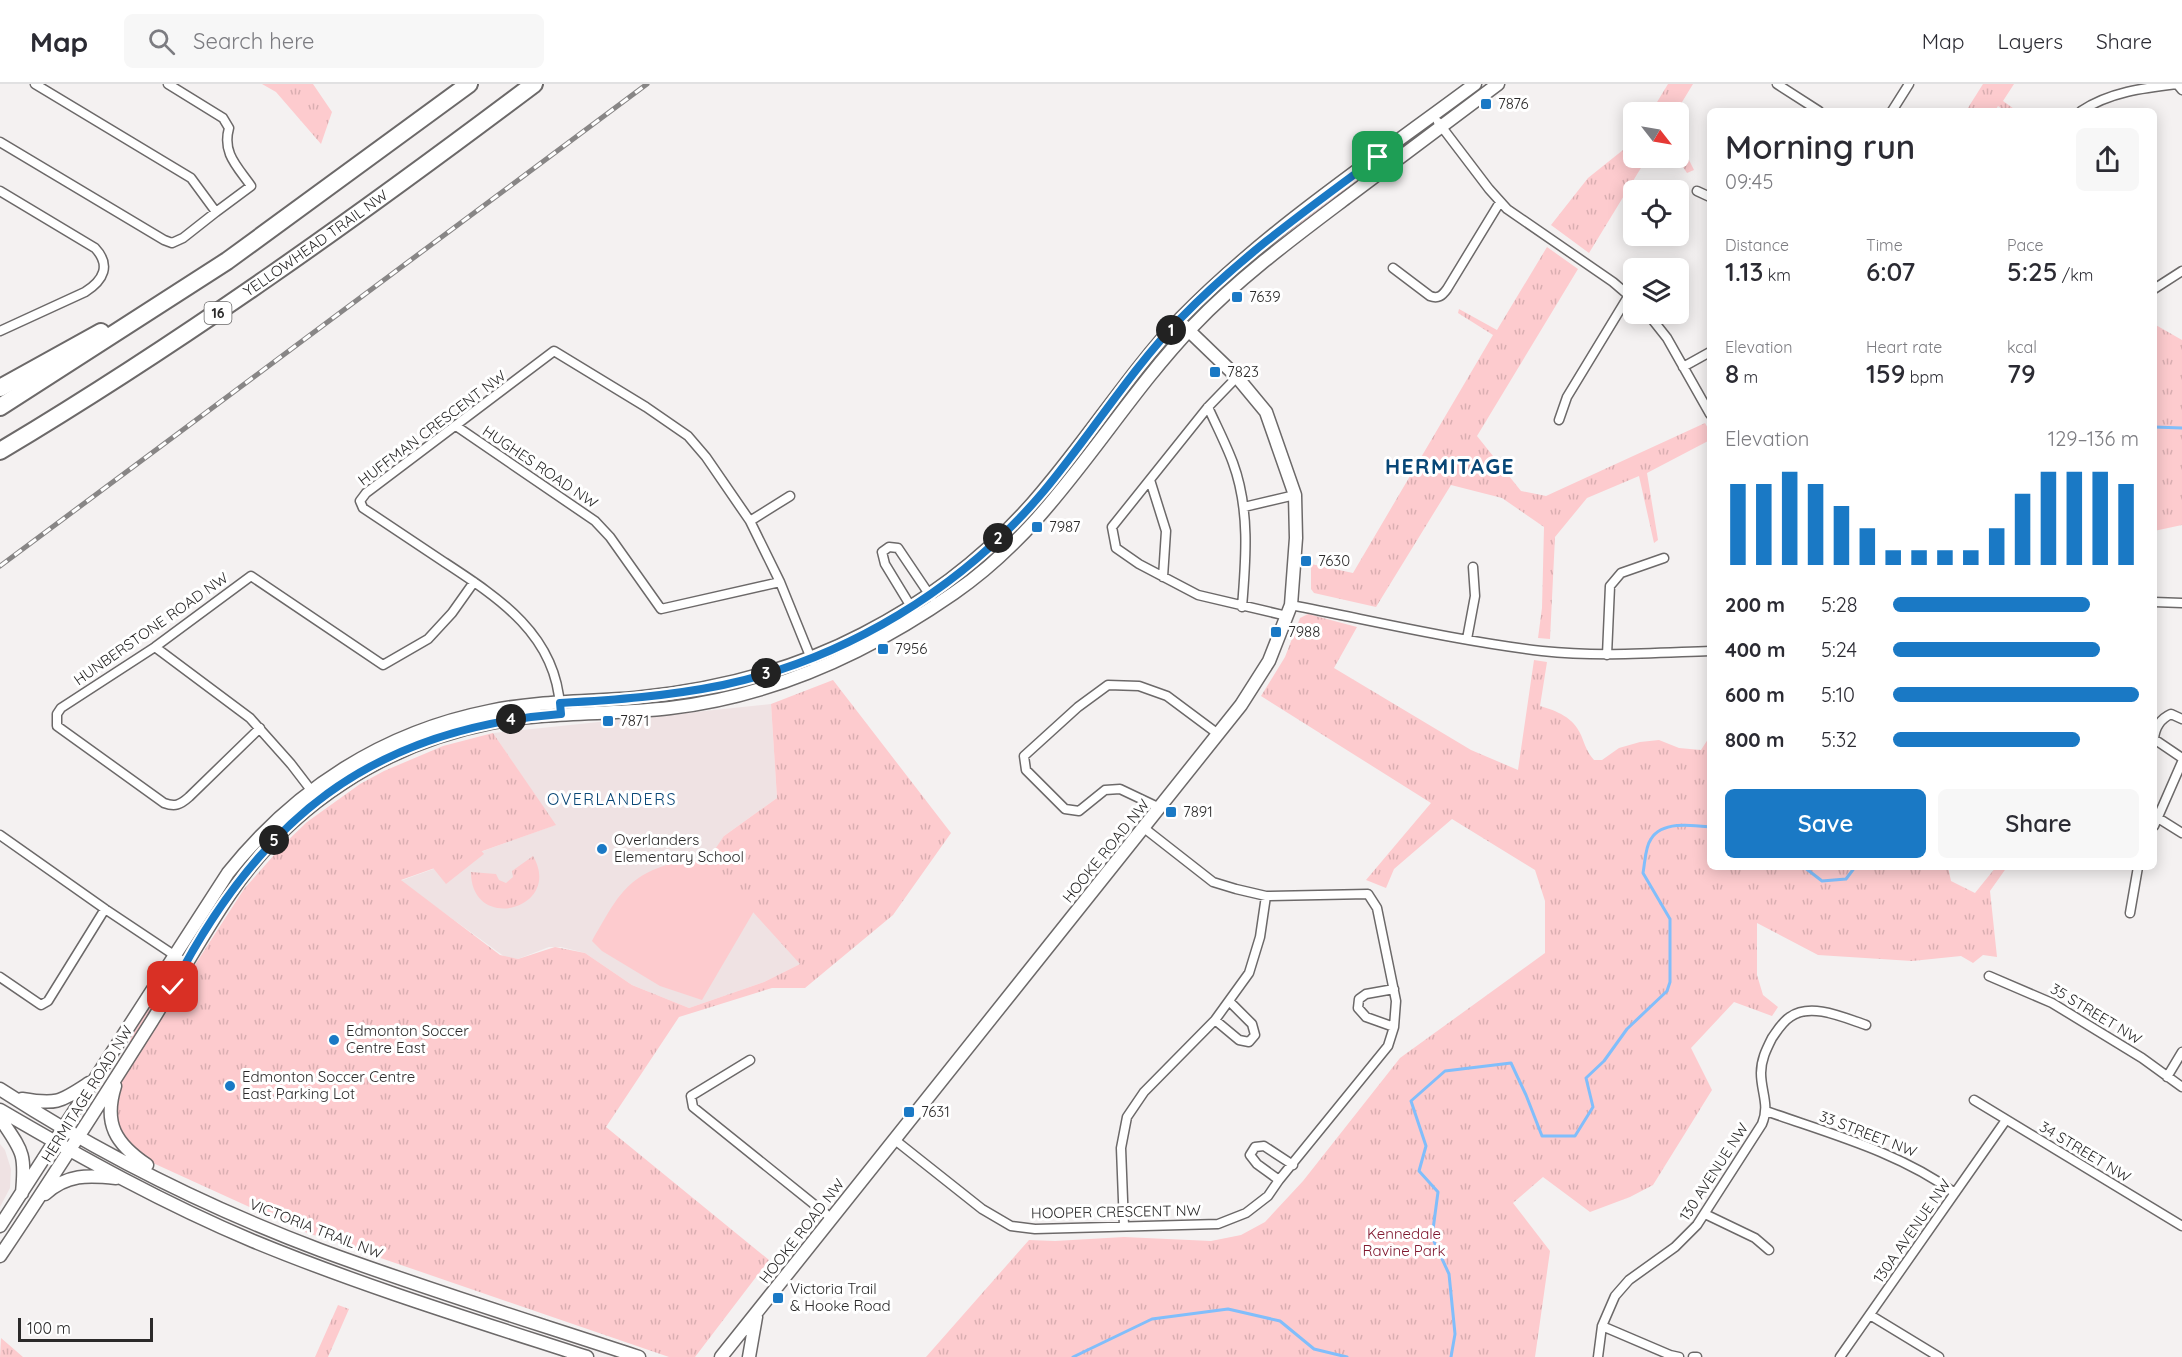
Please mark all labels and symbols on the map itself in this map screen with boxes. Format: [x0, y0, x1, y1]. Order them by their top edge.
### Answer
place label: 7876 [1498, 94, 1529, 113]
marker: 7876 [1479, 97, 1493, 111]
north arrow [1623, 102, 1689, 168]
pin [1352, 131, 1403, 182]
street label: YELLOWHEAD TRAIL NW [239, 185, 392, 301]
place label: 7639 [1249, 287, 1281, 306]
marker: 7639 [1230, 290, 1244, 304]
road number: 16 [204, 302, 232, 324]
pin: 1 [1156, 315, 1186, 345]
place label: 7823 [1227, 362, 1259, 381]
street label: HUFFMAN CRESCENT NW [354, 365, 510, 489]
marker: 7823 [1208, 365, 1222, 379]
street label: HUGHES ROAD NW [479, 421, 602, 513]
district label: HERMITAGE [1385, 453, 1515, 479]
place label: 7987 [1049, 517, 1081, 536]
marker: 7987 [1030, 520, 1044, 534]
pin: 2 [983, 523, 1013, 553]
place label: 7630 [1318, 551, 1350, 570]
marker: 7630 [1299, 554, 1313, 568]
street label: HUNBERSTONE ROAD NW [70, 568, 232, 689]
place label: 7988 [1288, 622, 1320, 641]
marker: 7988 [1269, 625, 1283, 639]
place label: 7956 [895, 639, 927, 658]
marker: 7956 [876, 642, 890, 656]
pin: 3 [751, 658, 781, 688]
pin: 4 [496, 704, 526, 734]
place label: 7871 [620, 711, 649, 730]
marker: 7871 [601, 714, 615, 728]
district label: OVERLANDERS [547, 789, 677, 809]
street label: HOOKE ROAD NW [1058, 795, 1154, 906]
place label: 7891 [1183, 802, 1213, 821]
marker: 7891 [1164, 805, 1178, 819]
pin: 5 [259, 825, 289, 855]
place label: Overlanders Elementary School [614, 830, 744, 866]
marker: Overlanders Elementary School [595, 842, 609, 856]
pin [147, 961, 198, 1012]
street label: 35 STREET NW [2047, 979, 2146, 1049]
street label: HERMITAGE ROAD NW [37, 1021, 137, 1166]
place label: Edmonton Soccer Centre East [346, 1021, 469, 1057]
marker: Edmonton Soccer Centre East [327, 1033, 341, 1047]
place label: Edmonton Soccer Centre East Parking Lot [242, 1067, 415, 1103]
marker: Edmonton Soccer Centre East Parking Lot [223, 1079, 237, 1093]
place label: 7631 [921, 1102, 950, 1121]
marker: 7631 [902, 1105, 916, 1119]
street label: 33 STREET NW [1817, 1106, 1920, 1161]
street label: 34 STREET NW [2036, 1117, 2135, 1187]
street label: 130 AVENUE NW [1675, 1119, 1753, 1224]
street label: HOOKE ROAD NW [755, 1174, 849, 1287]
street label: 130A AVENUE NW [1869, 1175, 1955, 1286]
street label: VICTORIA TRAIL NW [247, 1194, 386, 1263]
street label: HOOPER CRESCENT NW [1031, 1201, 1202, 1222]
park label: Kennedale Ravine Park [1362, 1224, 1446, 1260]
place label: Victoria Trail & Hooke Road [790, 1279, 891, 1315]
marker: Victoria Trail & Hooke Road [771, 1291, 785, 1305]
scale bar [18, 1315, 153, 1342]

